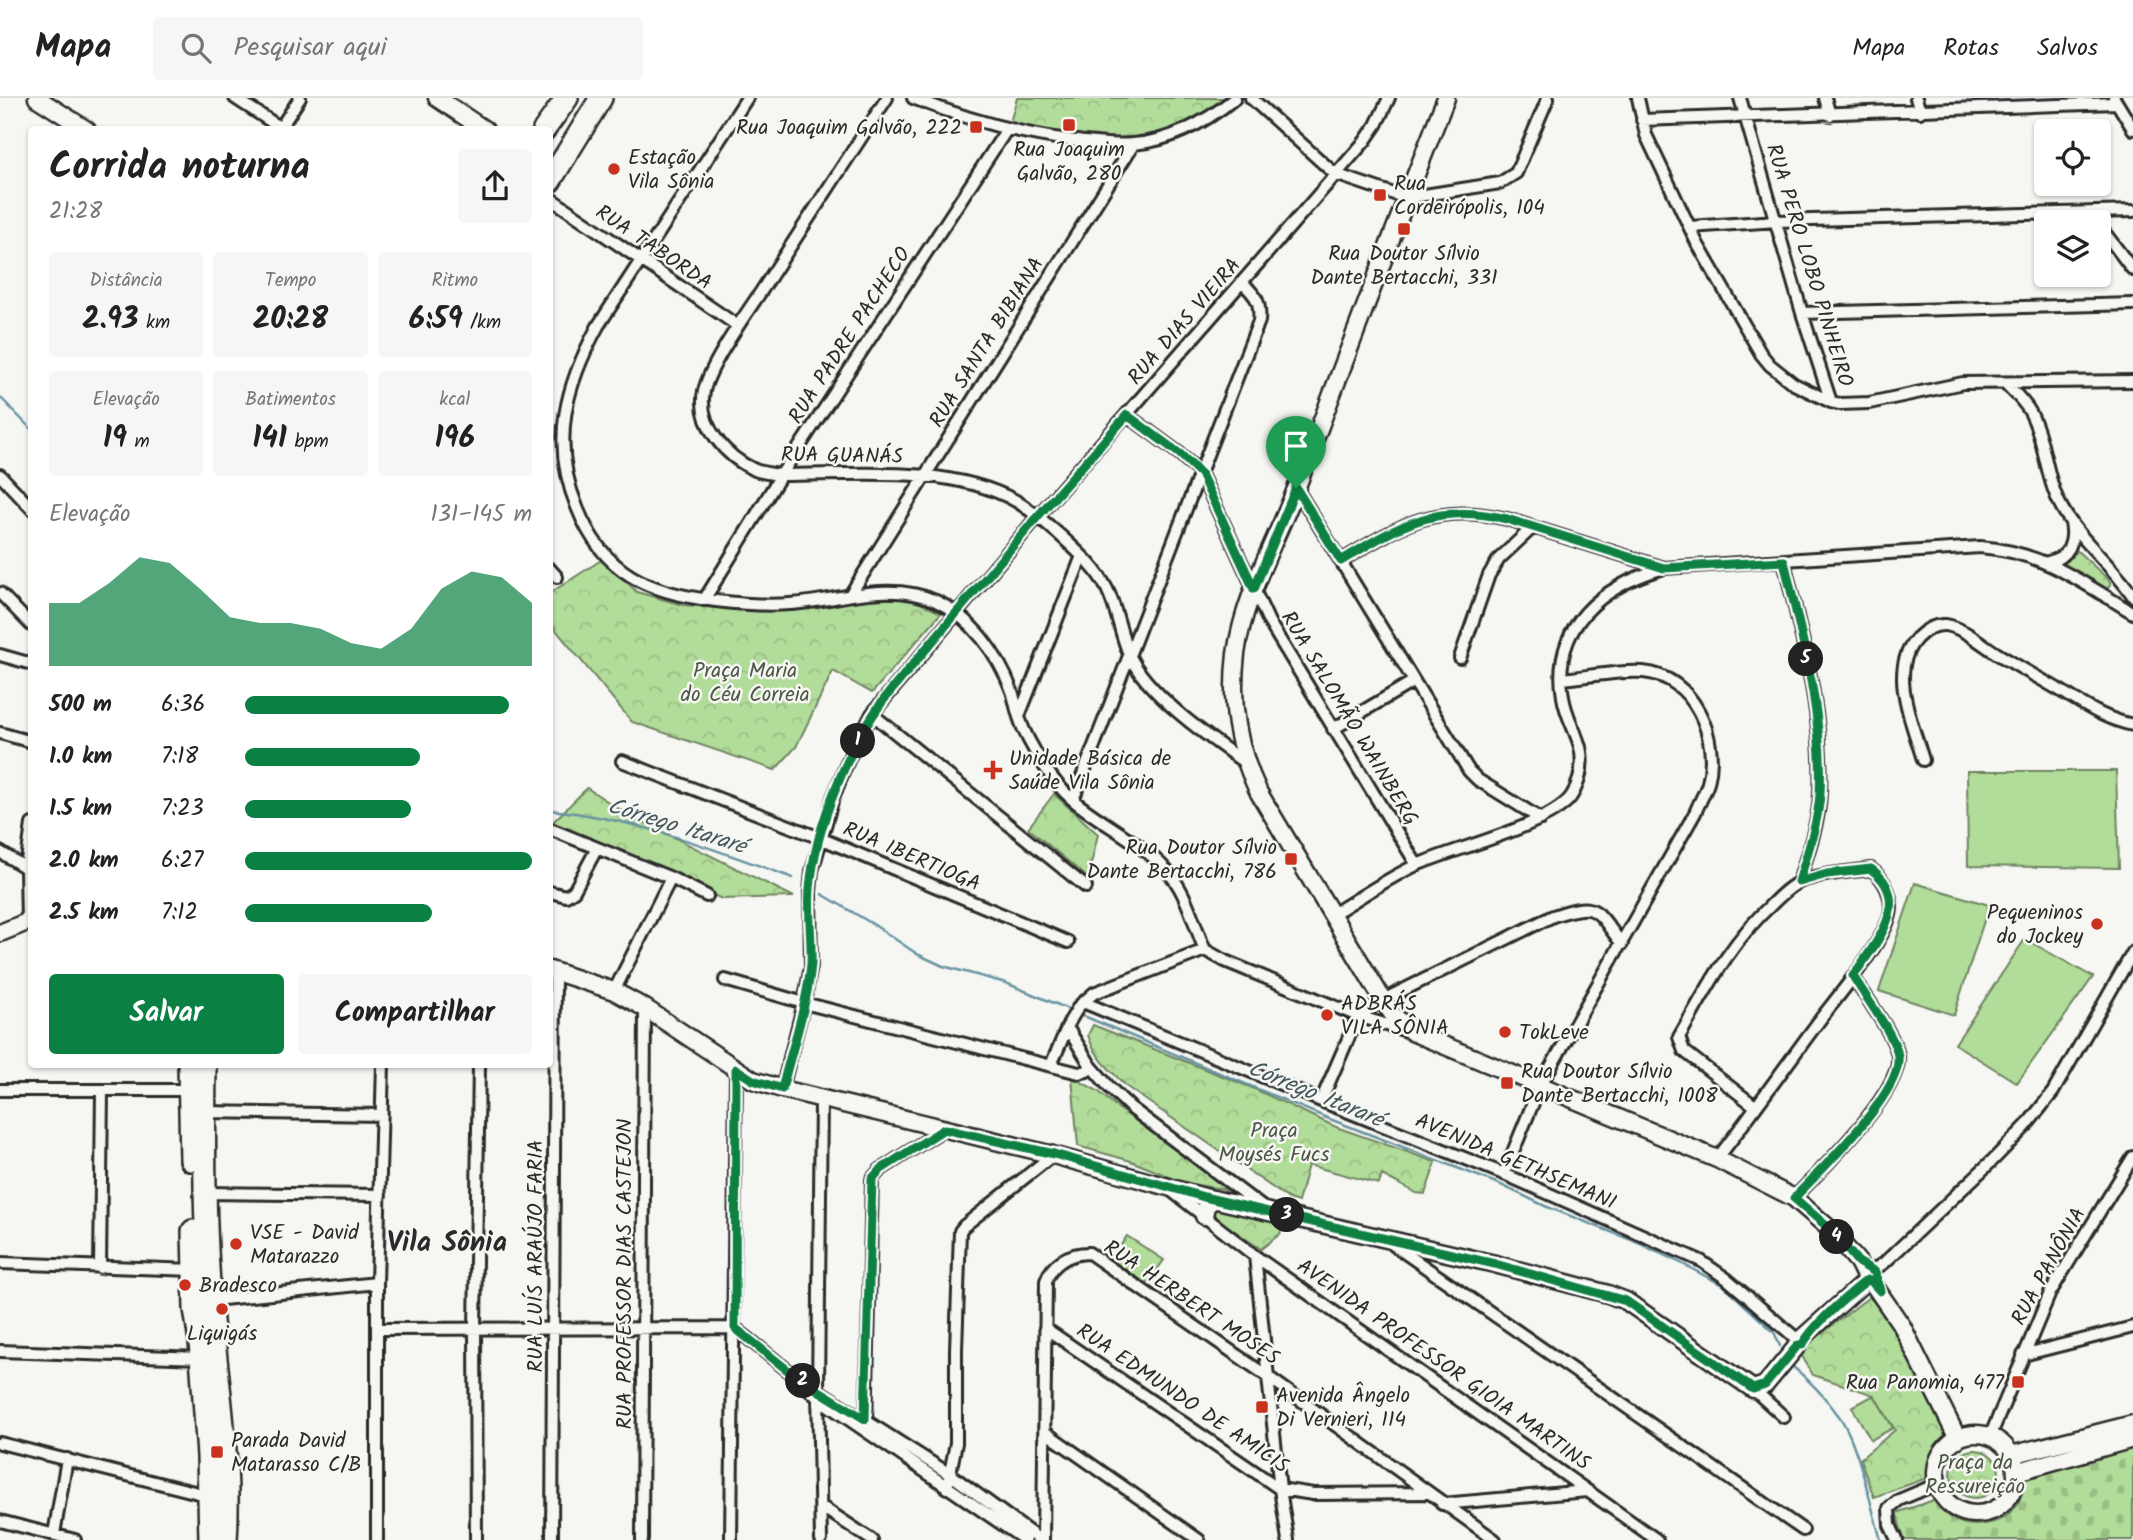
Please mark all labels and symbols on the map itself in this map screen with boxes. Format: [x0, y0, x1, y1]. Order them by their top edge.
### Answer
place label: Rua Joaquim Galvão, 222 [736, 112, 962, 145]
marker: Rua Joaquim Galvão, 280 [1061, 117, 1077, 133]
marker: Rua Joaquim Galvão, 222 [968, 119, 984, 135]
place label: Rua Joaquim Galvão, 280 [1013, 134, 1125, 191]
street label: RUA PERO LOBO PINHEIRO [1756, 140, 1861, 391]
place label: Estação Vila Sônia [628, 142, 714, 199]
marker: Estação Vila Sônia [606, 161, 622, 177]
place label: Rua Cordeirópolis, 104 [1394, 168, 1545, 225]
marker: Rua Cordeirópolis, 104 [1372, 187, 1388, 203]
street label: RUA TABORDA [588, 197, 718, 300]
marker: Rua Doutor Sílvio Dante Bertacchi, 331 [1396, 221, 1412, 237]
place label: Rua Doutor Sílvio Dante Bertacchi, 331 [1310, 238, 1498, 295]
street label: RUA PADRE PACHECO [781, 241, 920, 431]
street label: RUA SANTA BIBIANA [921, 251, 1053, 435]
street label: RUA DIAS VIEIRA [1120, 251, 1250, 393]
pin [1266, 416, 1326, 488]
street label: RUA GUANÁS [781, 439, 903, 474]
street label: RUA SALOMÃO WAINBERG [1271, 605, 1426, 833]
pin: 5 [1788, 642, 1824, 676]
park label: Praça Maria do Céu Correia [680, 655, 810, 712]
pin: 1 [840, 724, 876, 758]
place label: Unidade Básica de Saúde Vila Sônia [1009, 743, 1172, 800]
marker: Unidade Básica de Saúde Vila Sônia [983, 760, 1003, 780]
water label: Córrego Itararé [603, 789, 755, 867]
street label: RUA IBERTIOGA [837, 814, 985, 901]
place label: Rua Doutor Sílvio Dante Bertacchi, 786 [1087, 832, 1277, 889]
marker: Rua Doutor Sílvio Dante Bertacchi, 786 [1283, 851, 1299, 867]
place label: Pequeninos do Jockey [1987, 897, 2083, 954]
marker: Pequeninos do Jockey [2089, 916, 2105, 932]
place label: ADBRÁS VILA SÔNIA [1341, 988, 1449, 1045]
marker: ADBRÁS VILA SÔNIA [1319, 1007, 1335, 1023]
place label: TokLeve [1519, 1017, 1589, 1050]
marker: TokLeve [1497, 1024, 1513, 1040]
water label: Córrego Itararé [1242, 1051, 1393, 1140]
place label: Rua Doutor Sílvio Dante Bertacchi, 1008 [1521, 1056, 1718, 1113]
marker: Rua Doutor Sílvio Dante Bertacchi, 1008 [1499, 1075, 1515, 1091]
street label: AVENIDA GETHSEMANI [1410, 1105, 1621, 1220]
park label: Praça Moysés Fucs [1219, 1115, 1329, 1172]
street label: RUA PROFESSOR DIAS CASTEJON [609, 1118, 642, 1430]
street label: RUA LUÍS ARAÚJO FARIA [520, 1140, 553, 1372]
pin: 3 [1270, 1198, 1304, 1232]
street label: RUA PANÔNIA [2003, 1202, 2095, 1332]
place label: VSE - David Matarazzo [250, 1217, 359, 1274]
pin: 4 [1820, 1220, 1854, 1254]
district label: Vila Sônia [387, 1221, 507, 1266]
street label: RUA HERBERT MOSES [1096, 1232, 1286, 1375]
marker: VSE - David Matarazzo [228, 1236, 244, 1252]
street label: AVENIDA PROFESSOR GIOIA MARTINS [1290, 1251, 1597, 1480]
place label: Bradesco [199, 1270, 277, 1303]
marker: Bradesco [177, 1277, 193, 1293]
marker: Liquigás [214, 1301, 230, 1317]
street label: RUA EDMUNDO DE AMICIS [1069, 1316, 1295, 1483]
place label: Liquigás [187, 1318, 257, 1351]
pin: 2 [786, 1364, 820, 1398]
place label: Rua Panomia, 477 [1846, 1367, 2005, 1400]
marker: Rua Panomia, 477 [2010, 1374, 2026, 1390]
place label: Avenida Ângelo Di Vernieri, 114 [1276, 1380, 1410, 1437]
marker: Avenida Ângelo Di Vernieri, 114 [1254, 1399, 1270, 1415]
place label: Parada David Matarasso C/B [231, 1425, 361, 1482]
marker: Parada David Matarasso C/B [209, 1444, 225, 1460]
park label: Praça da Ressureição [1925, 1447, 2025, 1504]

